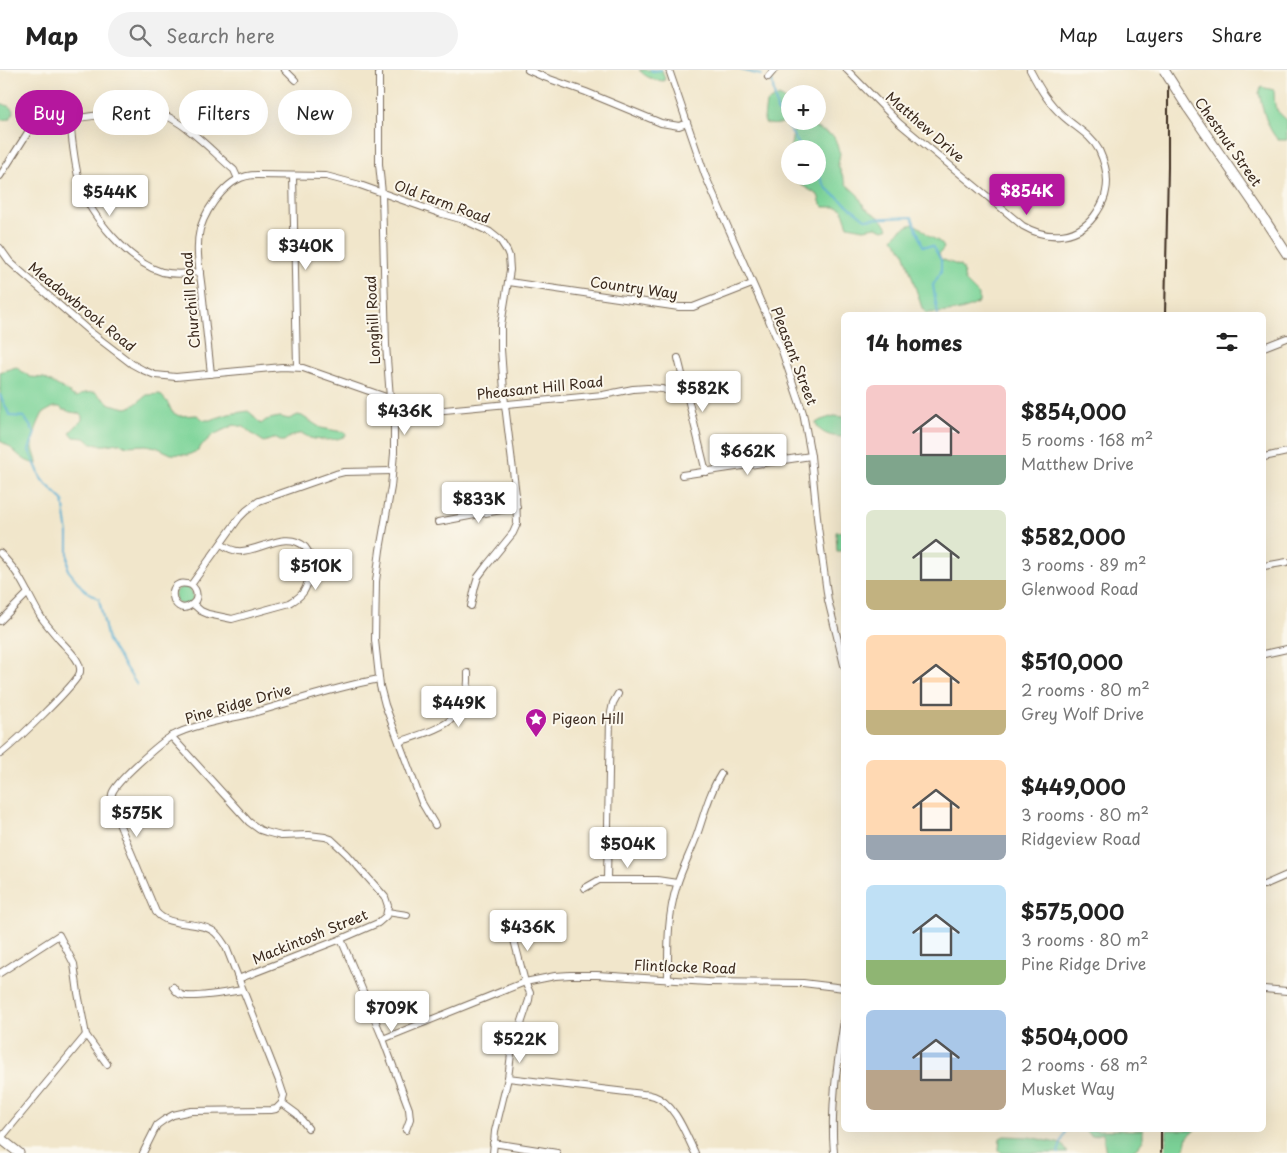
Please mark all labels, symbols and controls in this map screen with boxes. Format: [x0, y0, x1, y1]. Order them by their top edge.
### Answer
search box [108, 12, 458, 57]
text: Map [25, 17, 78, 53]
icon: search [126, 21, 154, 49]
text: Search here [166, 21, 275, 49]
text: Map [1059, 21, 1098, 48]
text: Layers [1126, 21, 1183, 48]
text: Share [1211, 21, 1262, 48]
map controls [781, 85, 826, 185]
button: + [781, 85, 826, 130]
street label: Matthew Drive [881, 86, 969, 167]
chip: Buy [15, 90, 83, 135]
chip: Rent [93, 90, 169, 135]
chip: Filters [179, 90, 268, 135]
chip: New [278, 90, 352, 135]
street label: Chestnut Street [1190, 93, 1267, 191]
button: − [781, 140, 826, 185]
pin: $544K [75, 174, 145, 217]
street label: Old Farm Road [391, 174, 493, 229]
pin: $854K [992, 174, 1062, 216]
text: $854K [1000, 178, 1054, 202]
text: $544K [83, 179, 137, 203]
pin: $340K [271, 228, 341, 271]
text: $340K [279, 233, 333, 257]
street label: Churchill Road [176, 251, 205, 349]
street label: Meadowbrook Road [24, 257, 141, 357]
street label: Country Way [589, 271, 679, 304]
street label: Longhill Road [360, 275, 385, 365]
street label: Pleasant Street [766, 304, 823, 408]
text: 14 homes [866, 326, 962, 358]
icon: filters [1213, 328, 1241, 356]
street label: Pheasant Hill Road [476, 370, 604, 405]
pin: $582K [668, 370, 738, 413]
text: $582K [677, 375, 729, 399]
pin: $436K [370, 394, 440, 436]
text: $854,000 [1021, 395, 1126, 427]
text: $436K [378, 398, 432, 422]
icon: home [906, 405, 966, 465]
text: 5 rooms · 168 m² [1021, 427, 1153, 451]
pin: $662K [713, 434, 783, 476]
text: $662K [721, 438, 775, 462]
text: Matthew Drive [1021, 451, 1134, 475]
pin: $833K [444, 482, 514, 524]
text: $833K [453, 486, 505, 510]
text: $582,000 [1021, 520, 1126, 552]
icon: home [906, 530, 966, 590]
pin: $510K [281, 548, 351, 591]
text: 3 rooms · 89 m² [1021, 552, 1146, 576]
text: $510K [290, 553, 342, 577]
text: Glenwood Road [1021, 576, 1139, 600]
text: $510,000 [1021, 645, 1123, 677]
icon: home [906, 655, 966, 715]
text: 2 rooms · 80 m² [1021, 677, 1150, 701]
street label: Pine Ridge Drive [182, 678, 293, 729]
pin: $449K [424, 686, 494, 728]
text: $449K [432, 690, 486, 714]
text: Grey Wolf Drive [1021, 701, 1144, 725]
place icon: Pigeon Hill [524, 707, 548, 738]
place label: Pigeon Hill [552, 708, 624, 729]
text: $449,000 [1021, 770, 1126, 802]
icon: home [906, 780, 966, 840]
pin: $575K [102, 796, 172, 838]
text: $575K [112, 800, 163, 824]
text: 3 rooms · 80 m² [1021, 802, 1149, 826]
pin: $504K [593, 826, 663, 869]
text: Ridgeview Road [1021, 826, 1141, 850]
text: $504K [600, 831, 656, 855]
text: $575,000 [1021, 895, 1124, 927]
street label: Mackintosh Street [249, 904, 371, 969]
icon: home [906, 905, 966, 965]
pin: $436K [493, 910, 563, 952]
text: $436K [501, 914, 555, 938]
text: 3 rooms · 80 m² [1021, 927, 1149, 951]
text: Pine Ridge Drive [1021, 951, 1146, 975]
street label: Flintlocke Road [634, 954, 737, 979]
pin: $709K [357, 990, 427, 1033]
text: $709K [366, 995, 418, 1019]
text: $504,000 [1021, 1020, 1128, 1052]
pin: $522K [485, 1022, 555, 1064]
text: $522K [493, 1026, 547, 1050]
icon: home [906, 1030, 966, 1090]
text: 2 rooms · 68 m² [1021, 1052, 1148, 1076]
text: Musket Way [1021, 1076, 1115, 1100]

